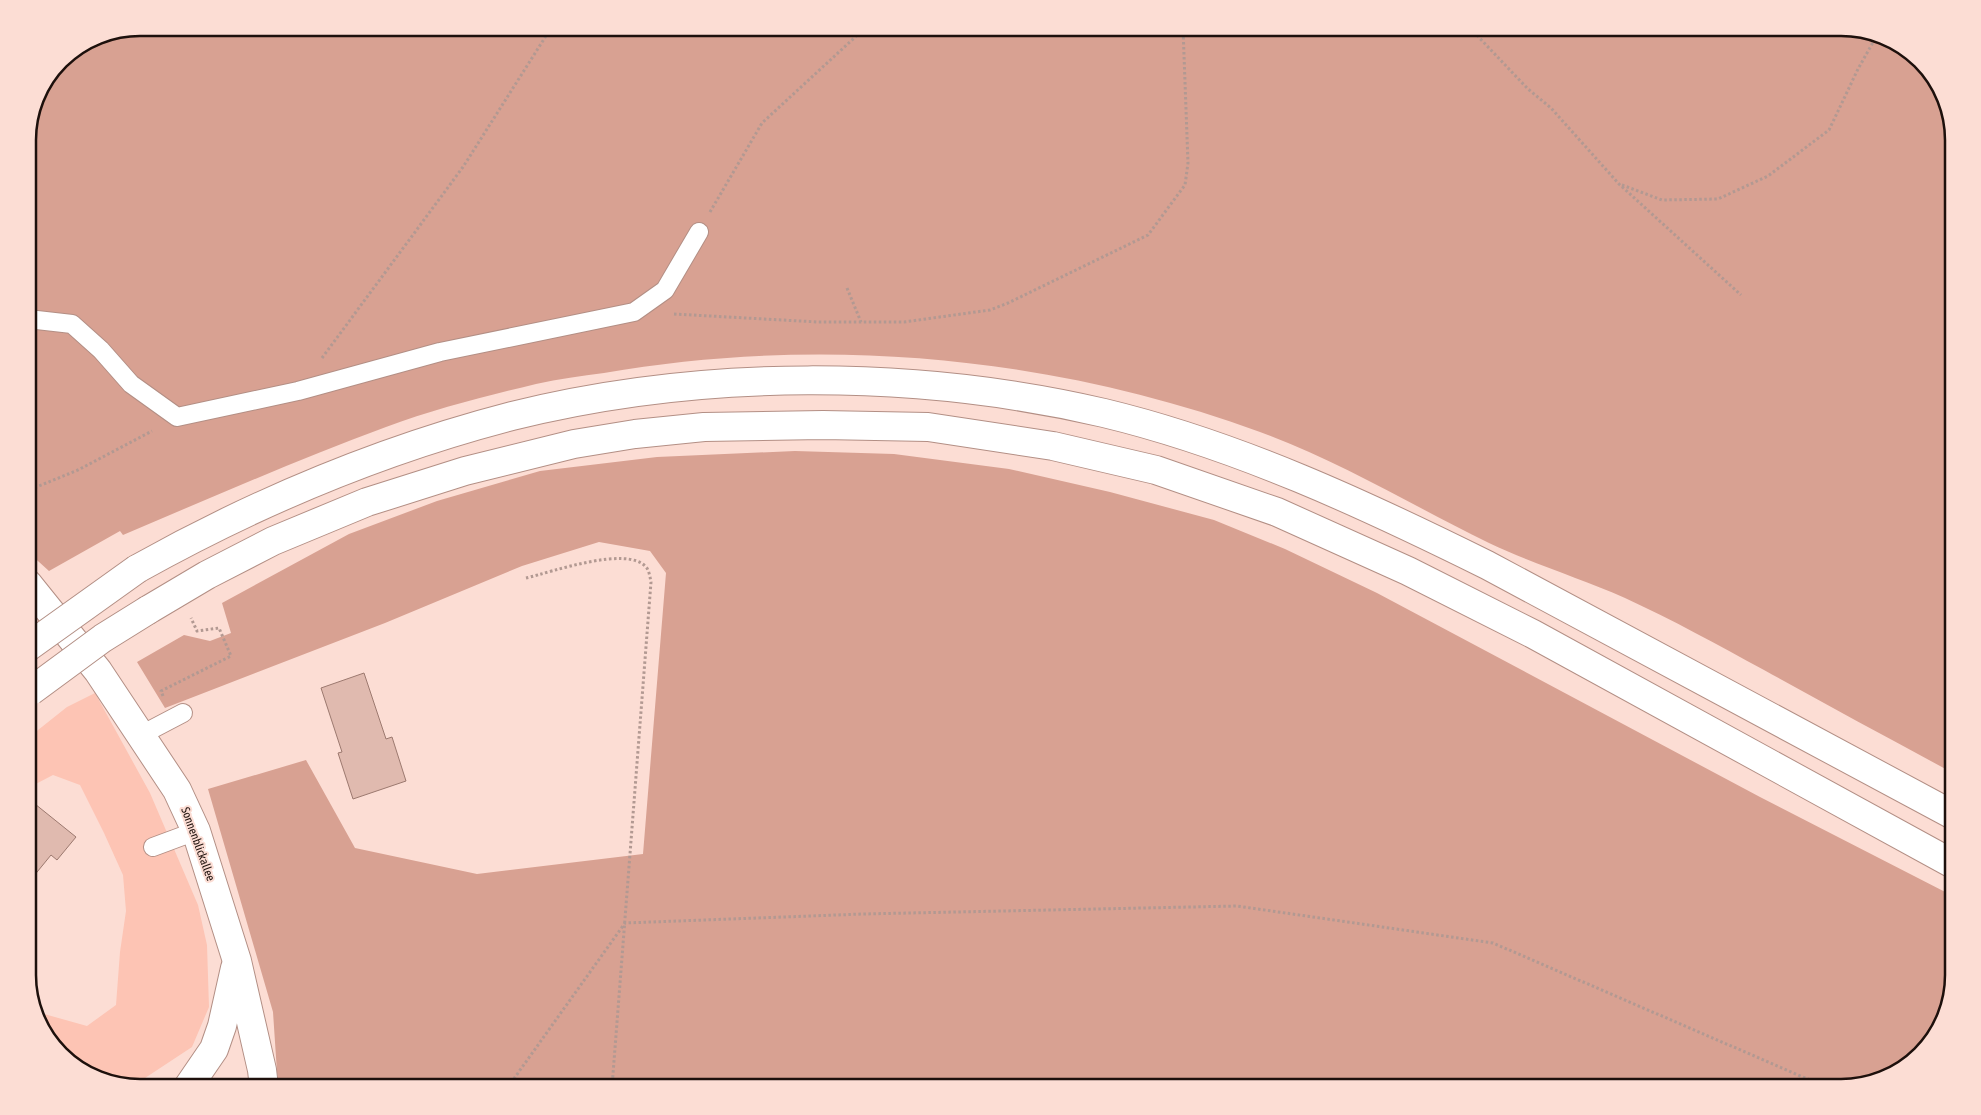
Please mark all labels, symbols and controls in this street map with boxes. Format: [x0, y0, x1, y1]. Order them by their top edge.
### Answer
street label: Sonnenblickallee [178, 805, 218, 883]

